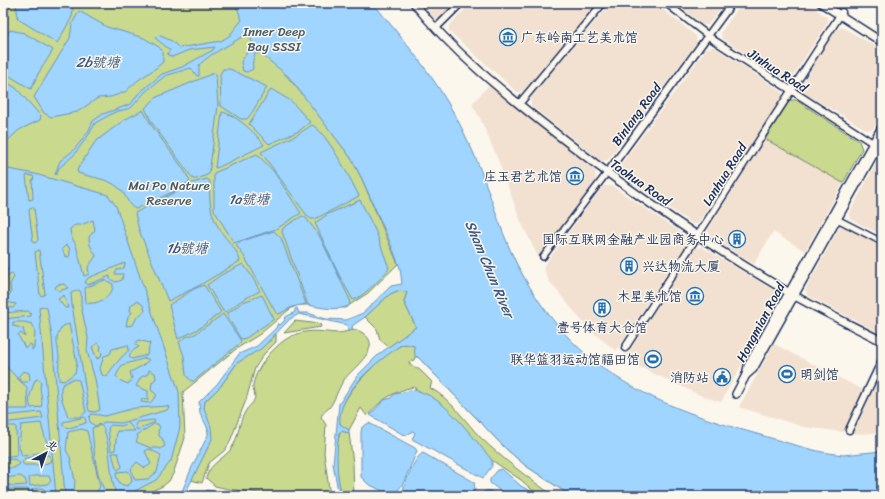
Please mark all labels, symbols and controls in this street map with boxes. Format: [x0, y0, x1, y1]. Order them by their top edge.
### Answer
park label: Inner Deep Bay SSSI [242, 20, 305, 58]
place label: 广东岭南工艺美术馆 [521, 26, 638, 49]
museum icon: 广东岭南工艺美术馆 [498, 27, 518, 47]
street label: Jinhua Road [742, 42, 814, 99]
water label: 2b號塘 [76, 50, 122, 75]
street label: Binlang Road [605, 77, 668, 151]
street label: Lanhua Road [696, 137, 754, 211]
street label: Taohua Road [605, 153, 677, 213]
place label: 庄玉君艺术馆 [484, 165, 562, 188]
museum icon: 庄玉君艺术馆 [565, 166, 585, 186]
park label: Mai Po Nature Reserve [128, 174, 210, 212]
water label: 1a號塘 [228, 187, 272, 212]
water label: Sham Chun River [458, 216, 522, 324]
place label: 国际互联网金融产业园商务中心 [542, 228, 724, 251]
building icon: 国际互联网金融产业园商务中心 [727, 229, 747, 249]
water label: 1b號塘 [166, 236, 210, 261]
place label: 兴达物流大厦 [642, 255, 720, 278]
building icon: 兴达物流大厦 [619, 256, 639, 276]
street label: Hongmian Road [730, 277, 792, 366]
place label: 木星美术馆 [617, 285, 682, 308]
museum icon: 木星美术馆 [685, 286, 705, 306]
building icon: 壹号体育大仓馆 [592, 298, 612, 318]
place label: 壹号体育大仓馆 [556, 316, 648, 339]
place label: 联华篮羽运动馆福田馆 [510, 348, 640, 371]
sports icon: 联华篮羽运动馆福田馆 [643, 349, 663, 369]
place label: 明剑馆 [800, 363, 839, 386]
sports icon: 明剑馆 [777, 364, 797, 384]
place label: 消防站 [670, 366, 709, 389]
public building icon: 消防站 [712, 367, 732, 387]
north arrow [26, 433, 66, 473]
text: 北 [42, 435, 63, 457]

